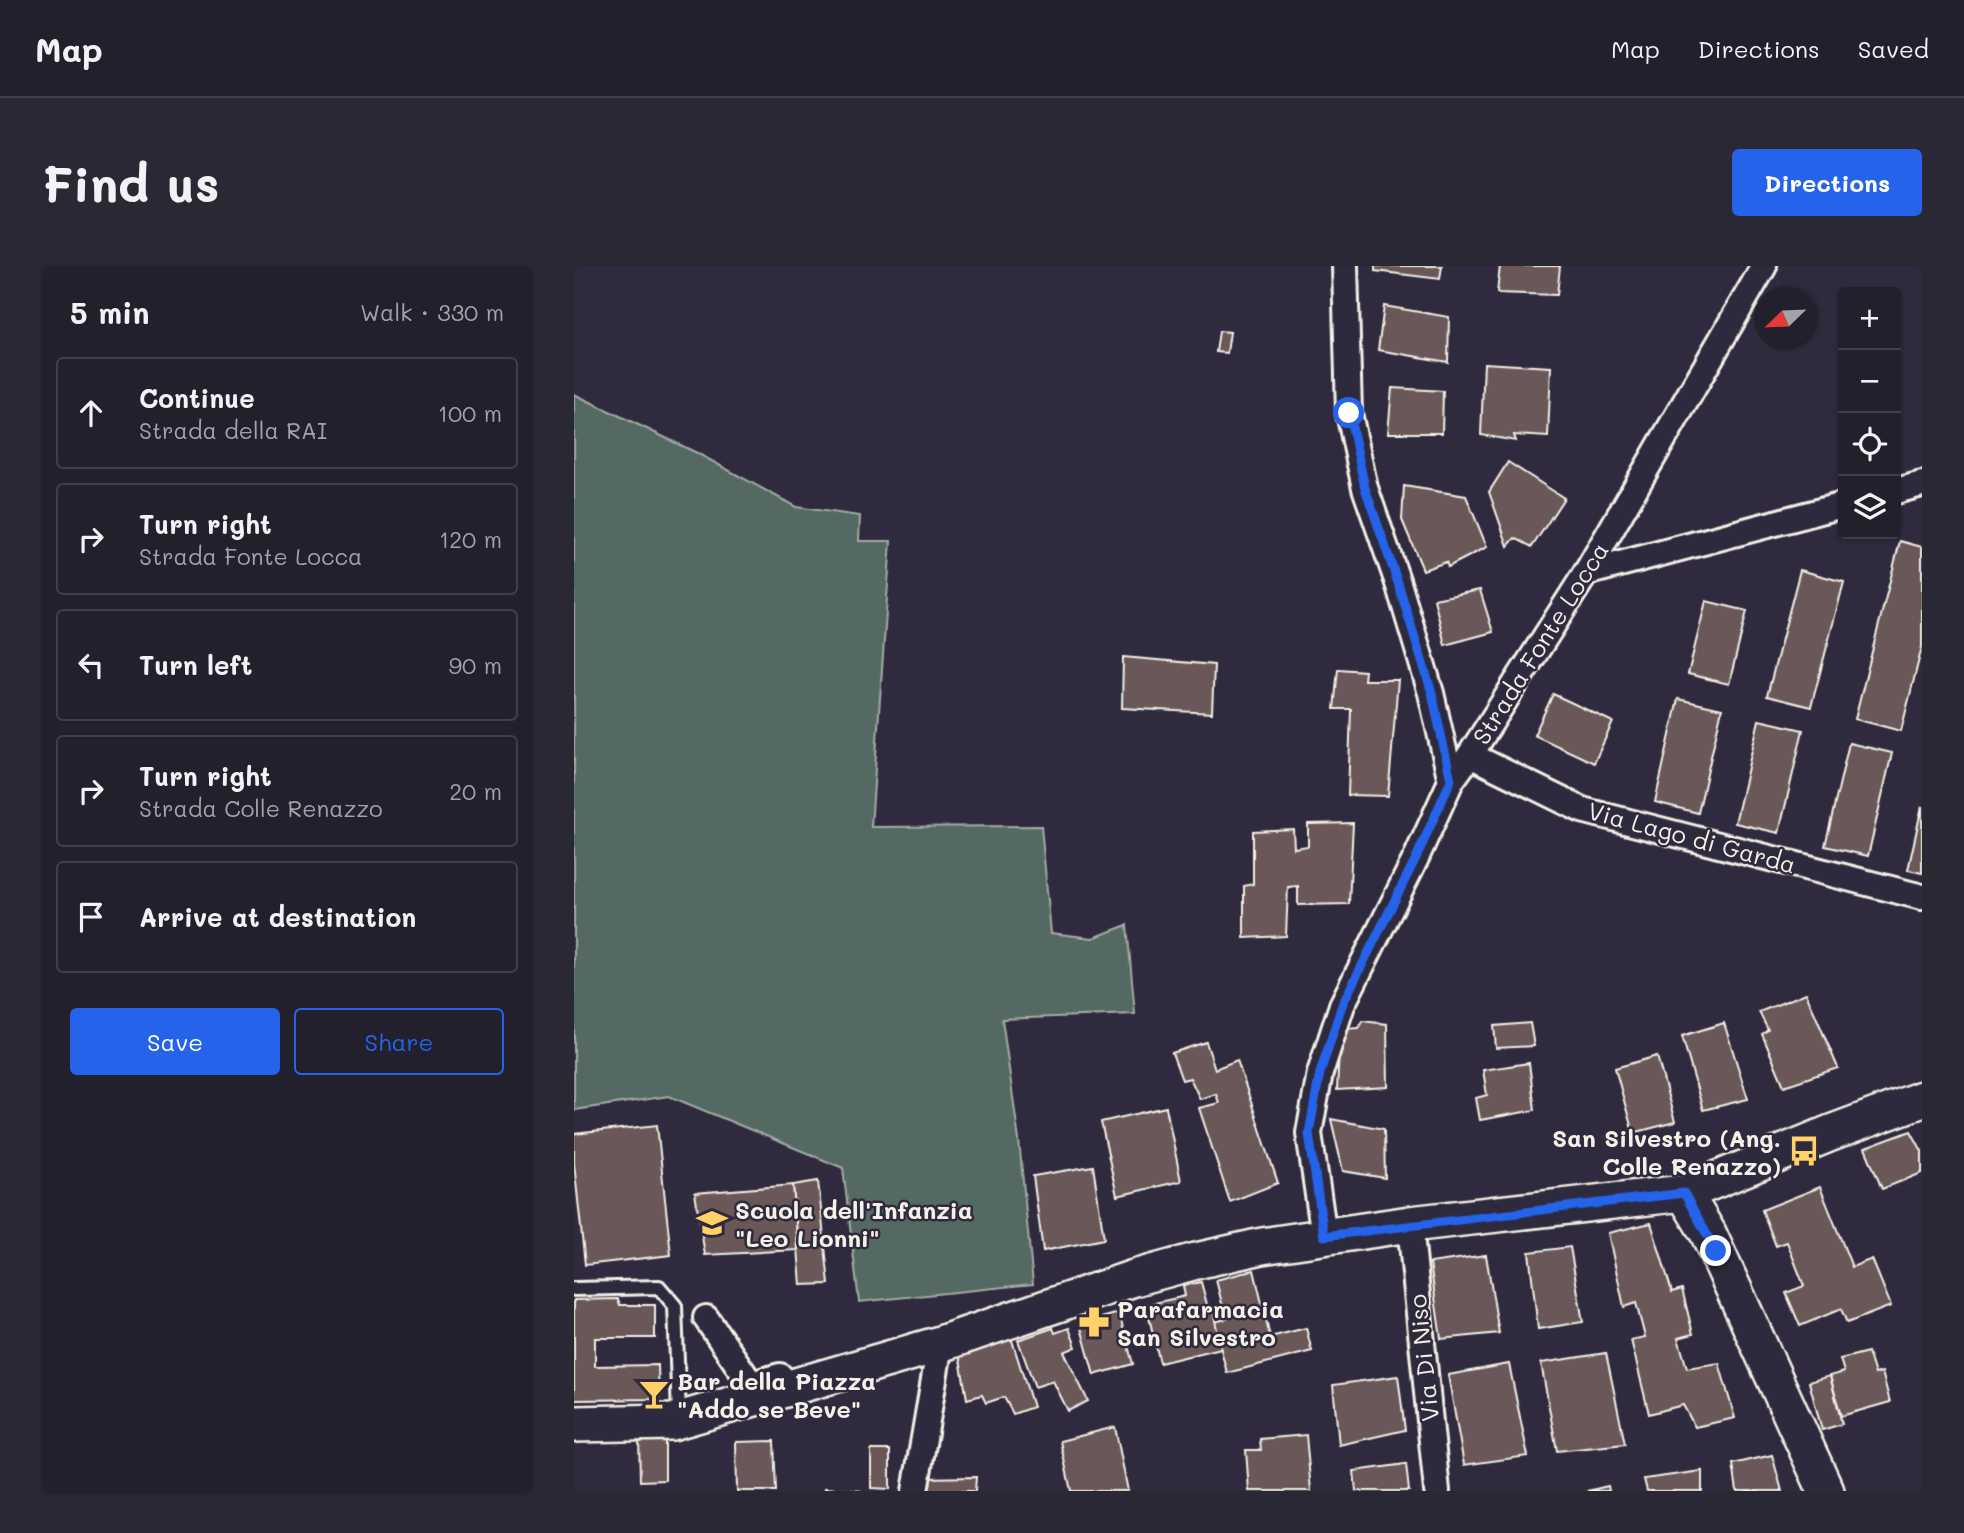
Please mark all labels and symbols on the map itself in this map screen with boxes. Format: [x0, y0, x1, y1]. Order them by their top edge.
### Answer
north arrow [1754, 287, 1817, 350]
route start [1333, 397, 1364, 428]
street label: Strada Fonte Locca [1465, 536, 1615, 750]
street label: Via Lago di Garda [1585, 794, 1799, 880]
place label: San Silvestro (Ang. Colle Renazzo) [1552, 1122, 1781, 1181]
bus stop icon: San Silvestro (Ang. Colle Renazzo) [1787, 1134, 1821, 1168]
place label: Scuola dell'Infanzia "Leo Lionni" [735, 1194, 973, 1253]
school or university icon: Scuola dell'Infanzia "Leo Lionni" [695, 1206, 729, 1240]
route end [1700, 1235, 1731, 1266]
place label: Parafarmacia San Silvestro [1117, 1293, 1284, 1352]
street label: Via Di Niso [1401, 1293, 1445, 1423]
pharmacy icon: Parafarmacia San Silvestro [1077, 1305, 1111, 1339]
place label: Bar della Piazza "Addo se Beve" [677, 1365, 876, 1424]
bar icon: Bar della Piazza "Addo se Beve" [637, 1377, 671, 1411]

